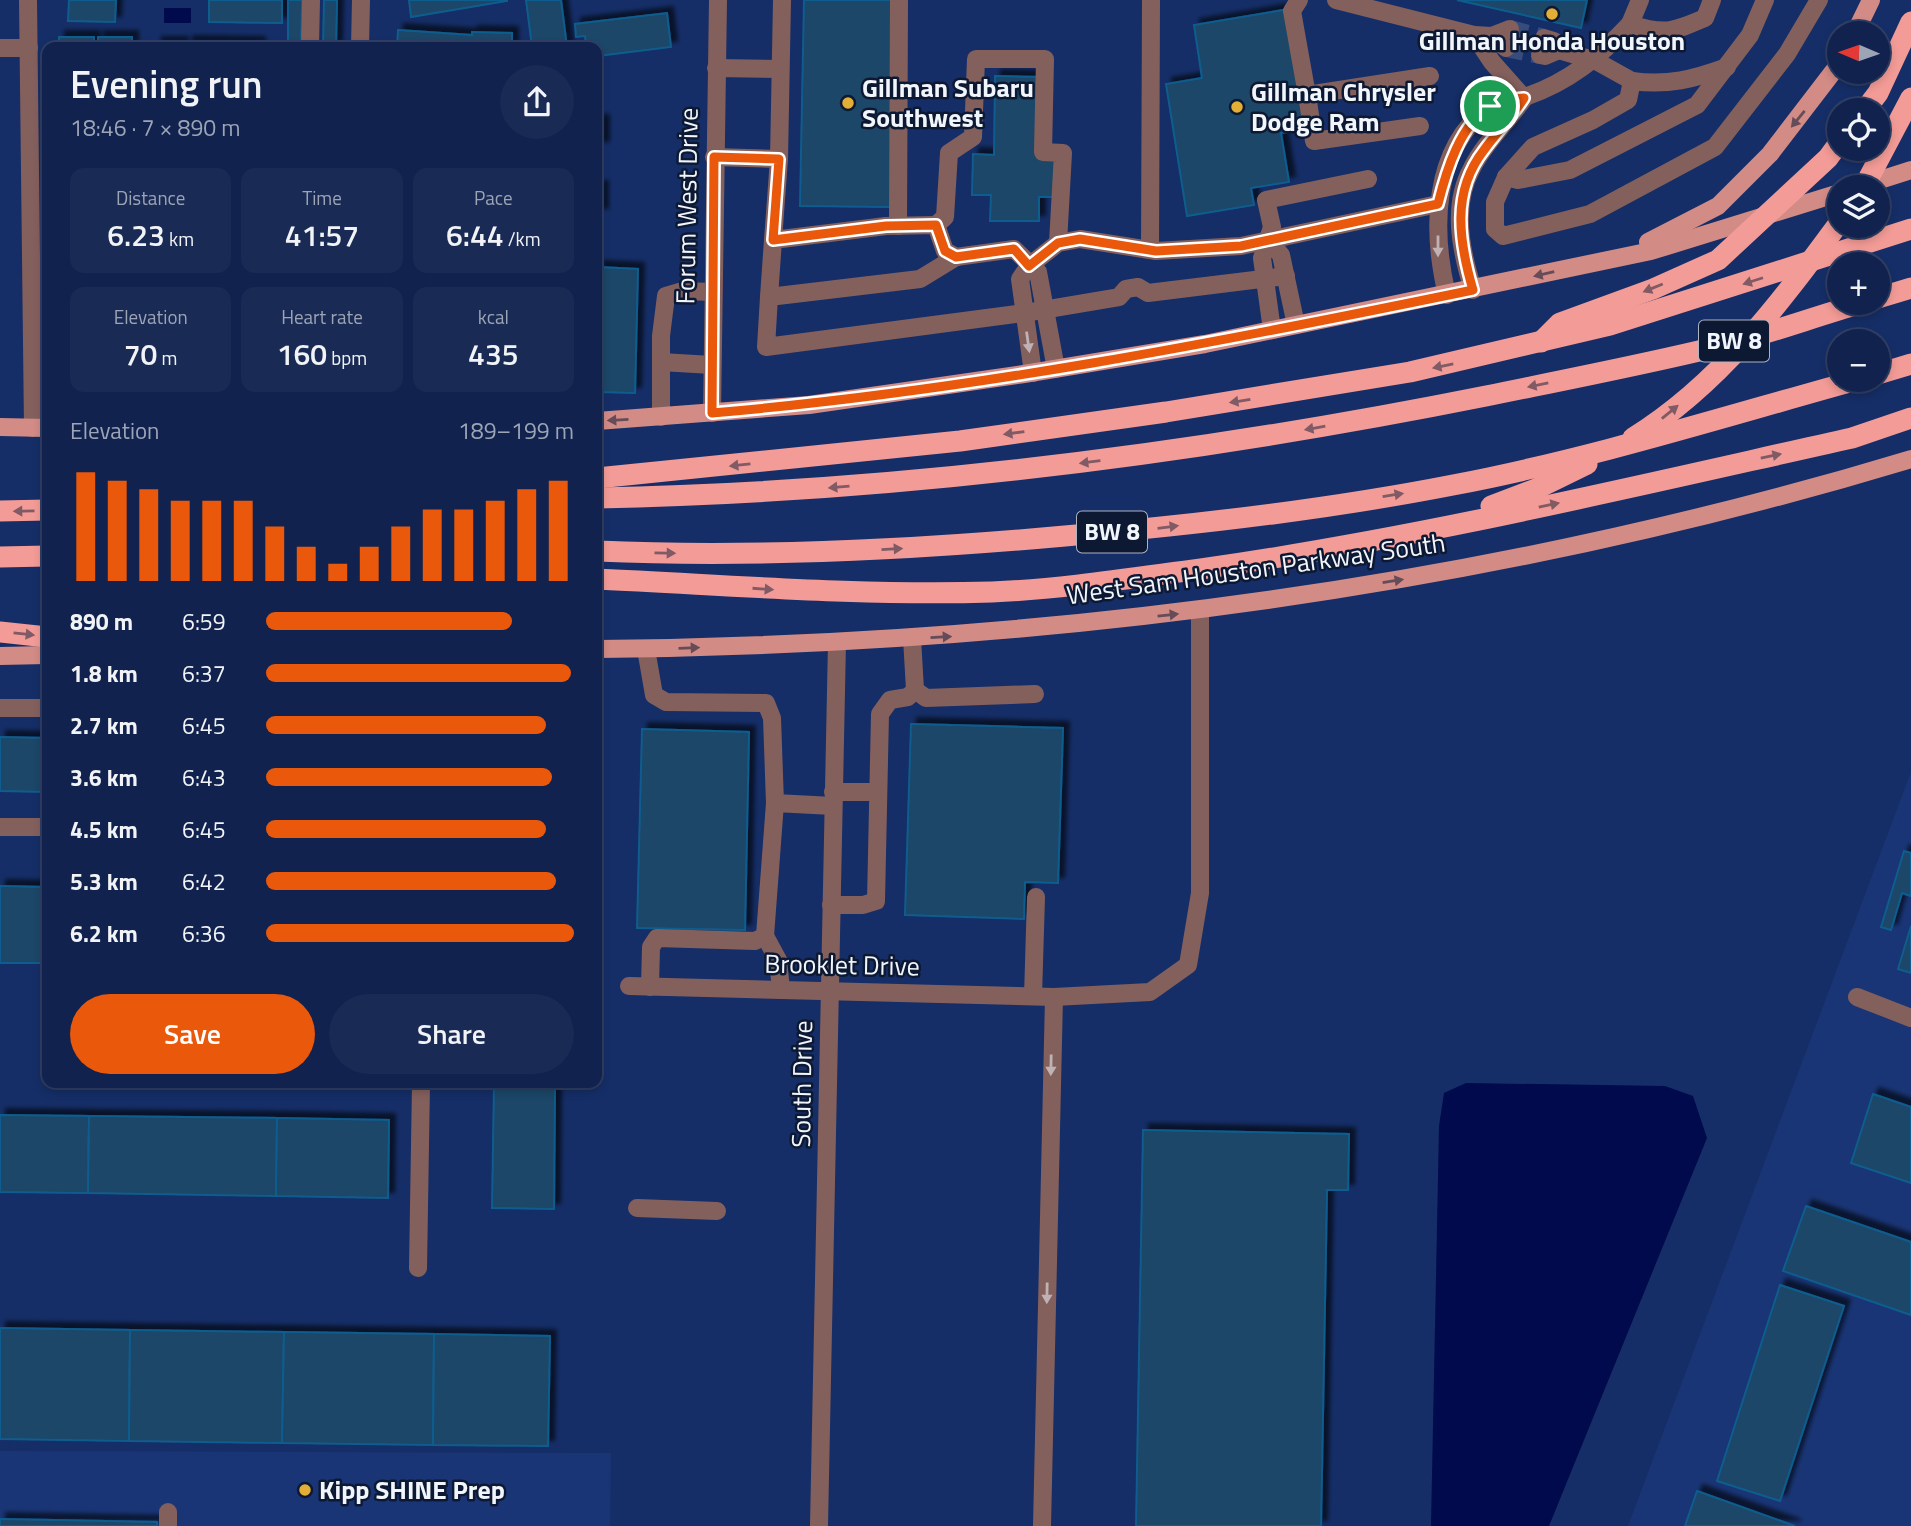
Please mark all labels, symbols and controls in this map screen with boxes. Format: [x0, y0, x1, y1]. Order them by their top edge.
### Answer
marker: Gillman Honda Houston [1544, 6, 1560, 22]
place label: Gillman Honda Houston [1419, 21, 1685, 60]
north arrow [1827, 21, 1890, 84]
map controls [1827, 21, 1890, 392]
text: Evening run [70, 55, 263, 113]
button: share [500, 65, 574, 139]
place label: Gillman Subaru Southwest [862, 68, 1034, 137]
place label: Gillman Chrysler Dodge Ram [1251, 72, 1436, 141]
pin [1460, 76, 1520, 136]
icon: arrive [1471, 87, 1509, 125]
marker: Gillman Subaru Southwest [840, 95, 856, 111]
button: locate [1827, 98, 1890, 161]
marker: Gillman Chrysler Dodge Ram [1229, 99, 1245, 115]
street label: Forum West Drive [665, 107, 708, 305]
one-way arrow [1791, 109, 1806, 127]
text: 18:46 · 7 × 890 m [70, 110, 240, 145]
button: layers [1827, 175, 1890, 238]
text: Distance [116, 183, 185, 212]
text: Time [302, 183, 342, 212]
text: Pace [474, 183, 513, 212]
text: 6.23 [107, 212, 165, 258]
text: 41:57 [285, 212, 359, 258]
text: 6:44 [446, 212, 504, 258]
text: km [165, 224, 194, 253]
text: /km [504, 224, 541, 253]
one-way arrow [1432, 235, 1444, 257]
button: + [1827, 252, 1890, 315]
one-way arrow [1533, 269, 1555, 280]
one-way arrow [1742, 276, 1763, 286]
one-way arrow [1642, 283, 1663, 294]
text: Elevation [114, 302, 188, 331]
text: Heart rate [281, 302, 363, 331]
text: kcal [478, 302, 509, 331]
road number: BW 8 [1699, 320, 1769, 362]
button: − [1827, 329, 1890, 392]
text: 70 [124, 331, 157, 377]
text: 160 [277, 331, 327, 377]
text: 435 [468, 331, 519, 377]
one-way arrow [1023, 331, 1034, 353]
text: m [157, 343, 178, 372]
text: bpm [327, 343, 367, 372]
one-way arrow [1432, 360, 1454, 371]
one-way arrow [1527, 380, 1549, 391]
one-way arrow [1229, 396, 1251, 407]
one-way arrow [1660, 404, 1678, 419]
text: Elevation [70, 413, 159, 448]
text: 189–199 m [458, 413, 574, 448]
one-way arrow [607, 414, 629, 425]
one-way arrow [1304, 423, 1326, 434]
one-way arrow [1003, 428, 1025, 439]
one-way arrow [1760, 450, 1782, 461]
one-way arrow [1079, 457, 1101, 468]
one-way arrow [729, 460, 751, 471]
one-way arrow [828, 482, 850, 493]
one-way arrow [1382, 489, 1404, 500]
one-way arrow [1538, 499, 1560, 510]
one-way arrow [12, 505, 34, 517]
road number: BW 8 [1077, 512, 1147, 552]
one-way arrow [1157, 521, 1179, 532]
street label: West Sam Houston Parkway South [1064, 523, 1448, 614]
one-way arrow [882, 543, 904, 554]
one-way arrow [654, 548, 676, 559]
one-way arrow [1382, 575, 1404, 586]
one-way arrow [752, 584, 774, 595]
text: 890 m [70, 604, 133, 639]
text: 6:59 [182, 604, 226, 639]
one-way arrow [1157, 609, 1179, 620]
one-way arrow [13, 629, 35, 640]
one-way arrow [930, 631, 952, 642]
one-way arrow [679, 642, 701, 653]
text: 1.8 km [70, 656, 138, 691]
text: 6:37 [182, 656, 226, 691]
text: 2.7 km [70, 708, 138, 743]
text: 6:45 [182, 708, 226, 743]
text: 3.6 km [70, 760, 138, 795]
text: 6:43 [182, 760, 226, 795]
text: 4.5 km [70, 812, 138, 847]
text: 6:45 [182, 812, 226, 847]
text: 5.3 km [70, 864, 138, 899]
text: 6:42 [182, 864, 226, 899]
text: 6.2 km [70, 916, 138, 951]
text: 6:36 [182, 916, 226, 951]
street label: Brooklet Drive [764, 944, 920, 985]
button: Save [70, 994, 315, 1074]
button: Share [329, 994, 574, 1074]
street label: South Drive [781, 1020, 822, 1148]
one-way arrow [1045, 1055, 1057, 1077]
one-way arrow [1041, 1282, 1053, 1304]
place label: Kipp SHINE Prep [319, 1470, 505, 1509]
marker: Kipp SHINE Prep [297, 1482, 313, 1498]

